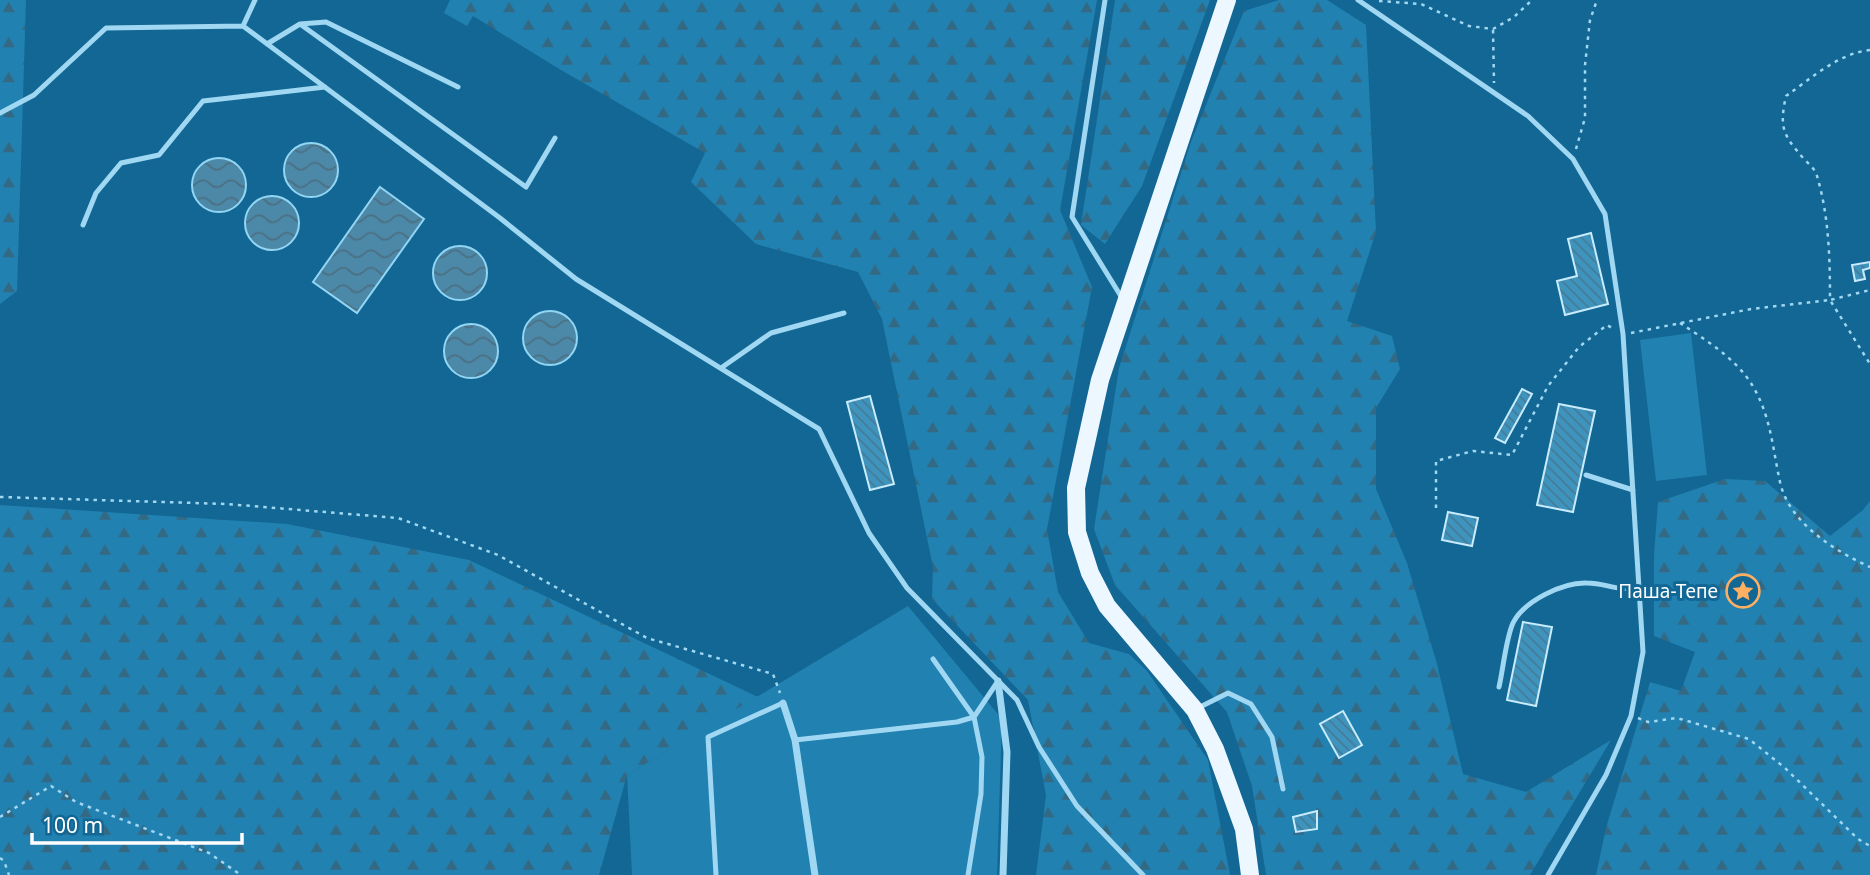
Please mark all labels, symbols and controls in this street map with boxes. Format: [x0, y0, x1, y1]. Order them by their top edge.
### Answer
place icon: Паша-Тепе [1724, 572, 1762, 610]
place label: Паша-Тепе [1618, 578, 1718, 604]
scale bar [32, 802, 242, 846]
text: 100 m [42, 811, 103, 839]

